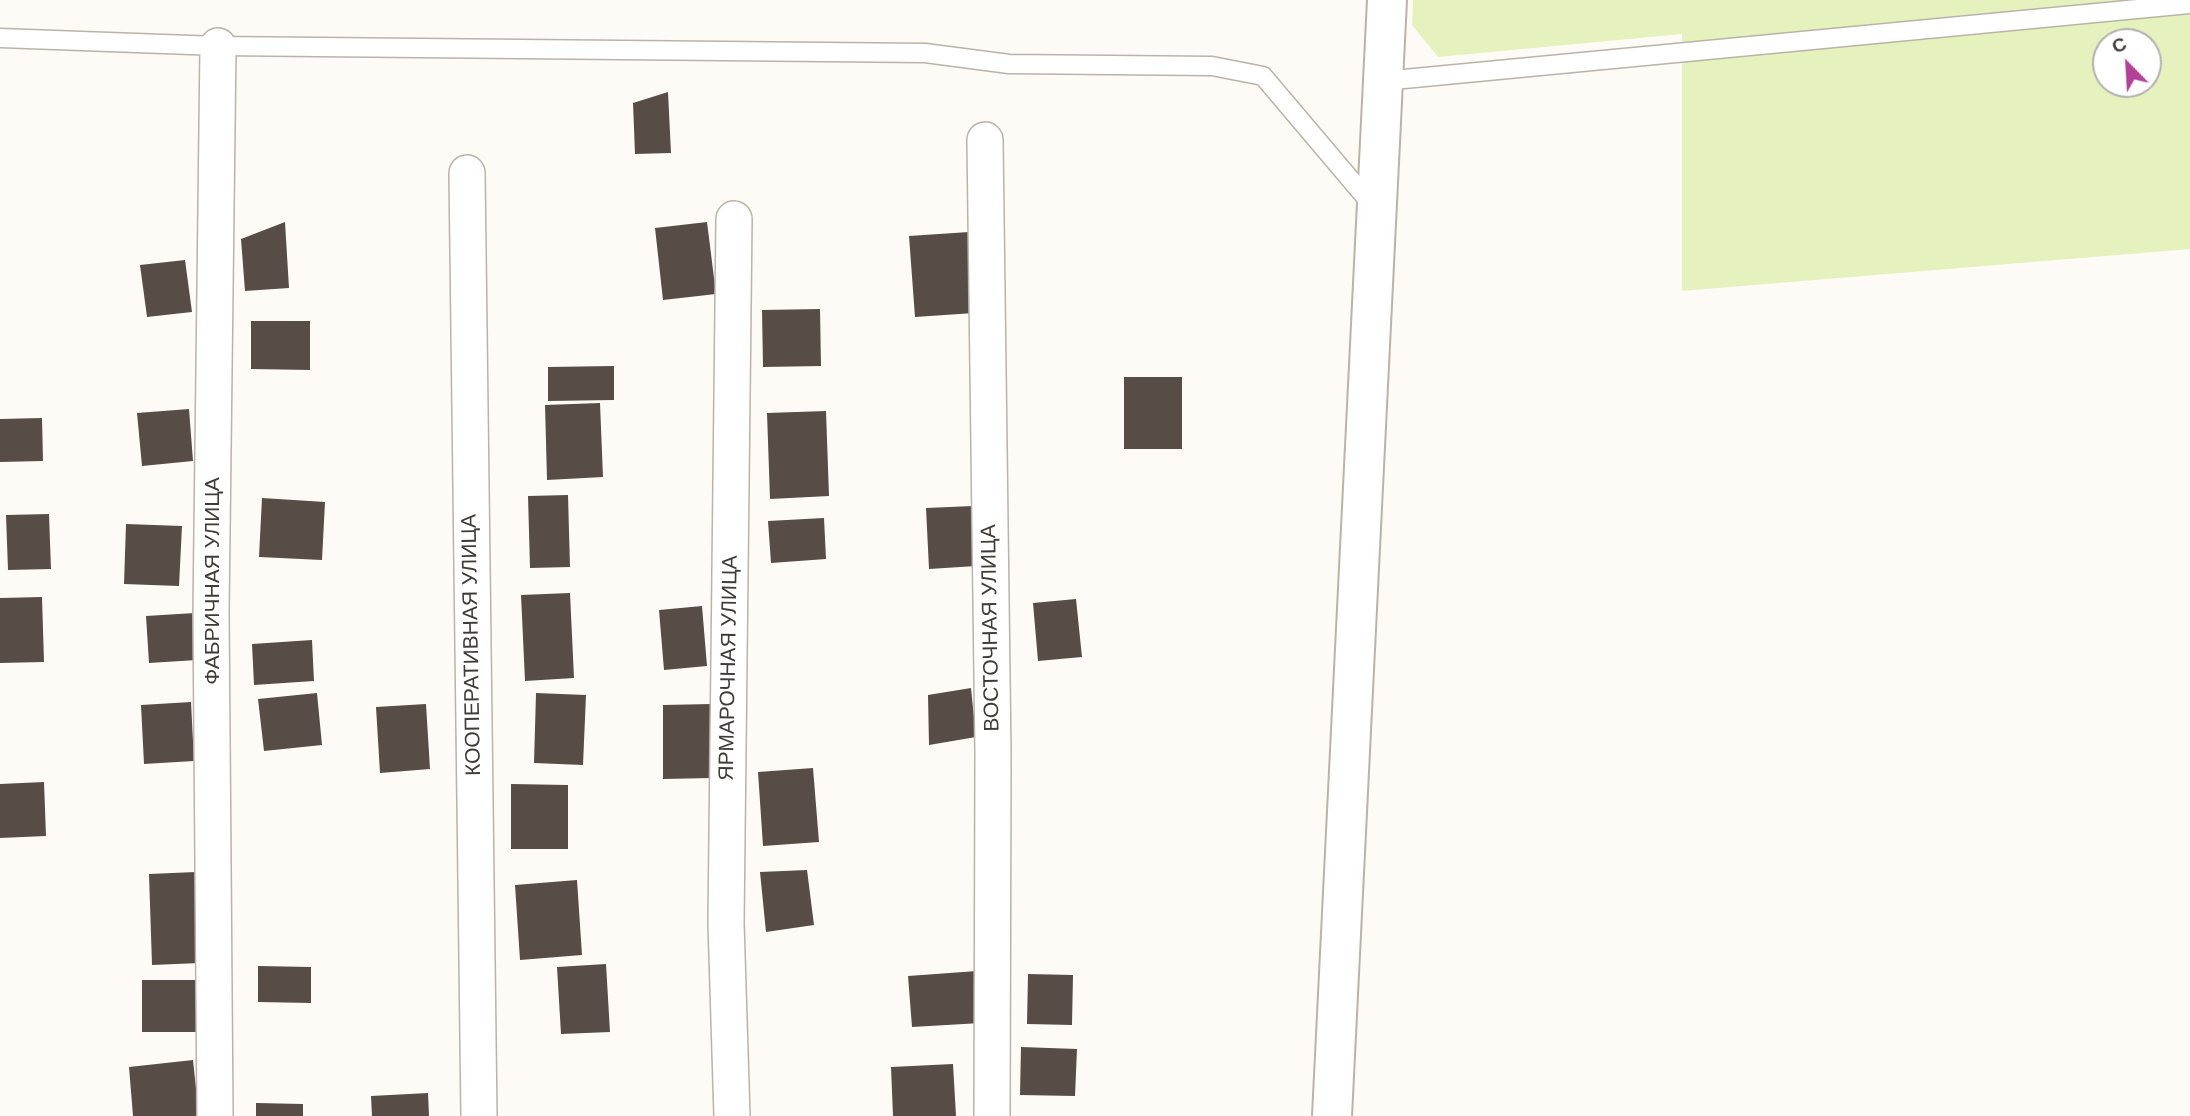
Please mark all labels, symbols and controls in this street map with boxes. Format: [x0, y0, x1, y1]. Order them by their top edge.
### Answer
north arrow [2092, 28, 2162, 98]
text: С [2109, 33, 2130, 58]
street label: ФАБРИЧНАЯ УЛИЦА [200, 477, 226, 685]
street label: КООПЕРАТИВНАЯ УЛИЦА [457, 514, 487, 776]
street label: ВОСТОЧНАЯ УЛИЦА [977, 524, 1005, 732]
street label: ЯРМАРОЧНАЯ УЛИЦА [714, 555, 744, 781]

